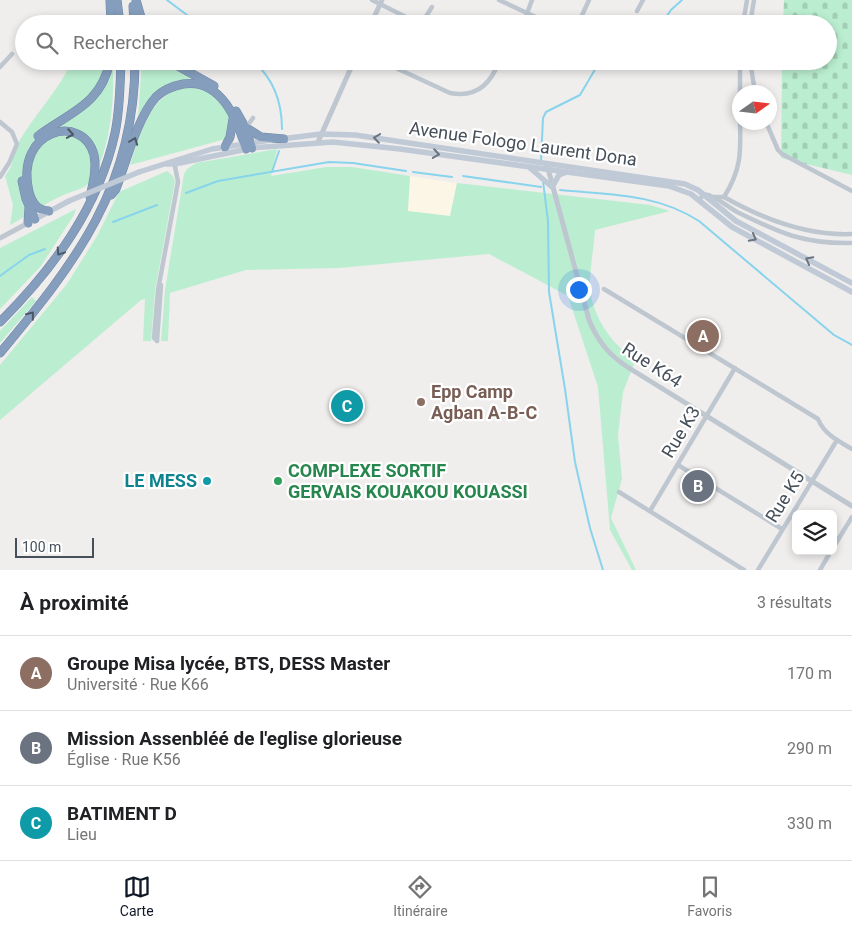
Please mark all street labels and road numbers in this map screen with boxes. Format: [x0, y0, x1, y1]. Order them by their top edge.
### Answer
street label: Avenue Fologo Laurent Dona [408, 117, 638, 170]
street label: Rue K64 [619, 338, 686, 392]
street label: Rue K3 [657, 402, 704, 461]
street label: Rue K5 [761, 467, 808, 526]

